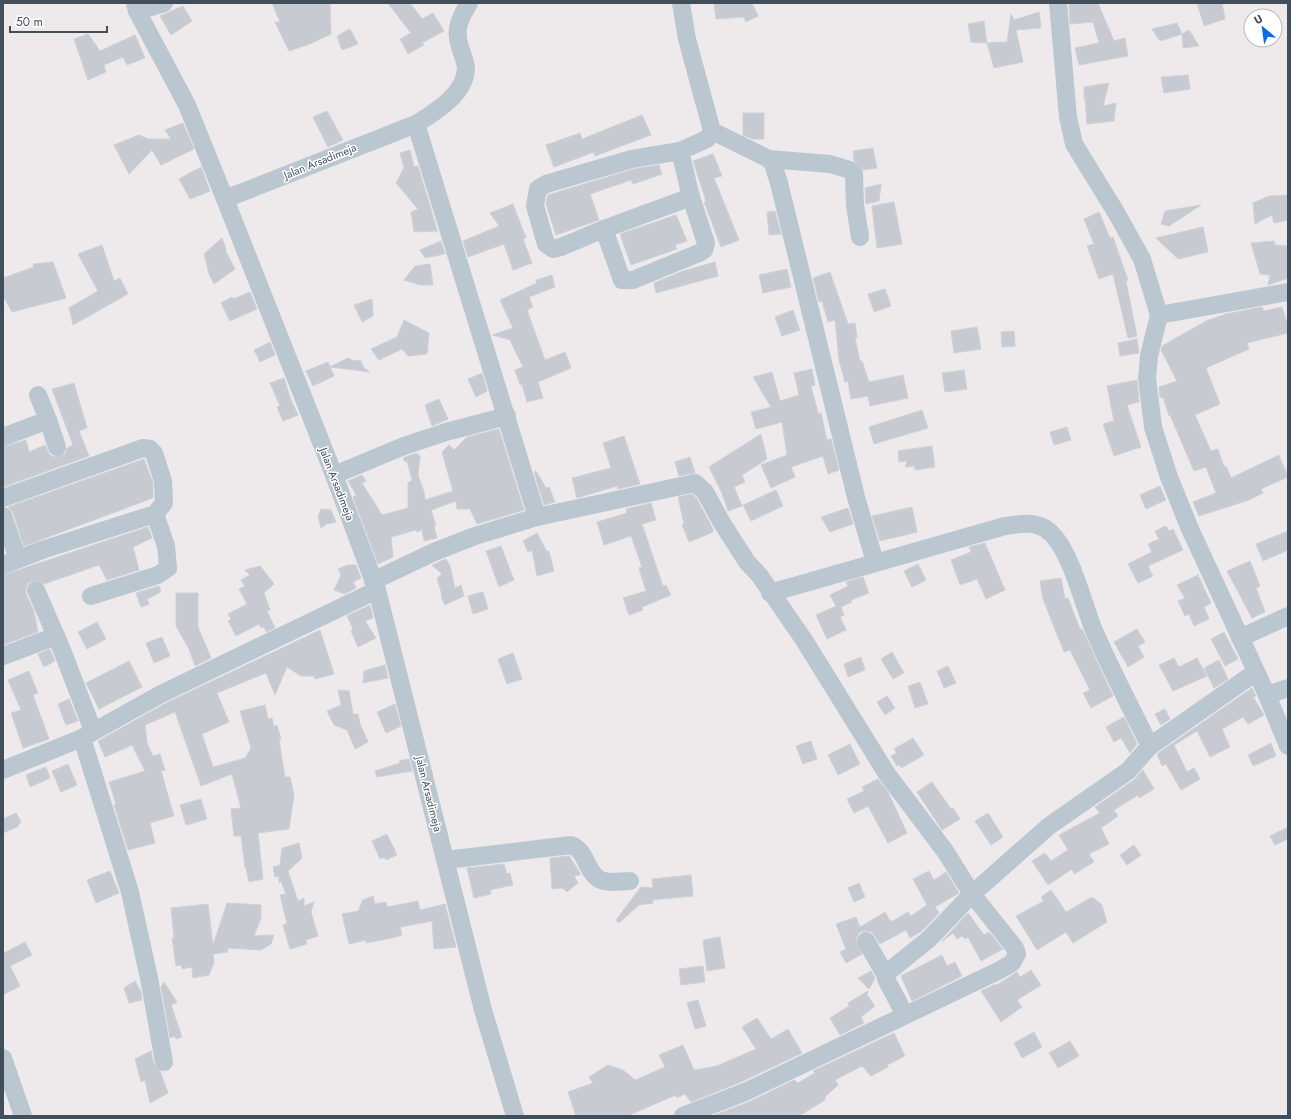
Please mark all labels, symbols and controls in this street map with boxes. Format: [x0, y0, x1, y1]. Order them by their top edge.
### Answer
scale bar [10, 8, 107, 34]
north arrow [1243, 8, 1283, 48]
text: U [1251, 10, 1265, 28]
text: 50 m [16, 13, 43, 31]
street label: Jalan Arsadimeja [279, 139, 359, 184]
street label: Jalan Arsadimeja [315, 443, 358, 523]
street label: Jalan Arsadimeja [411, 753, 446, 833]

